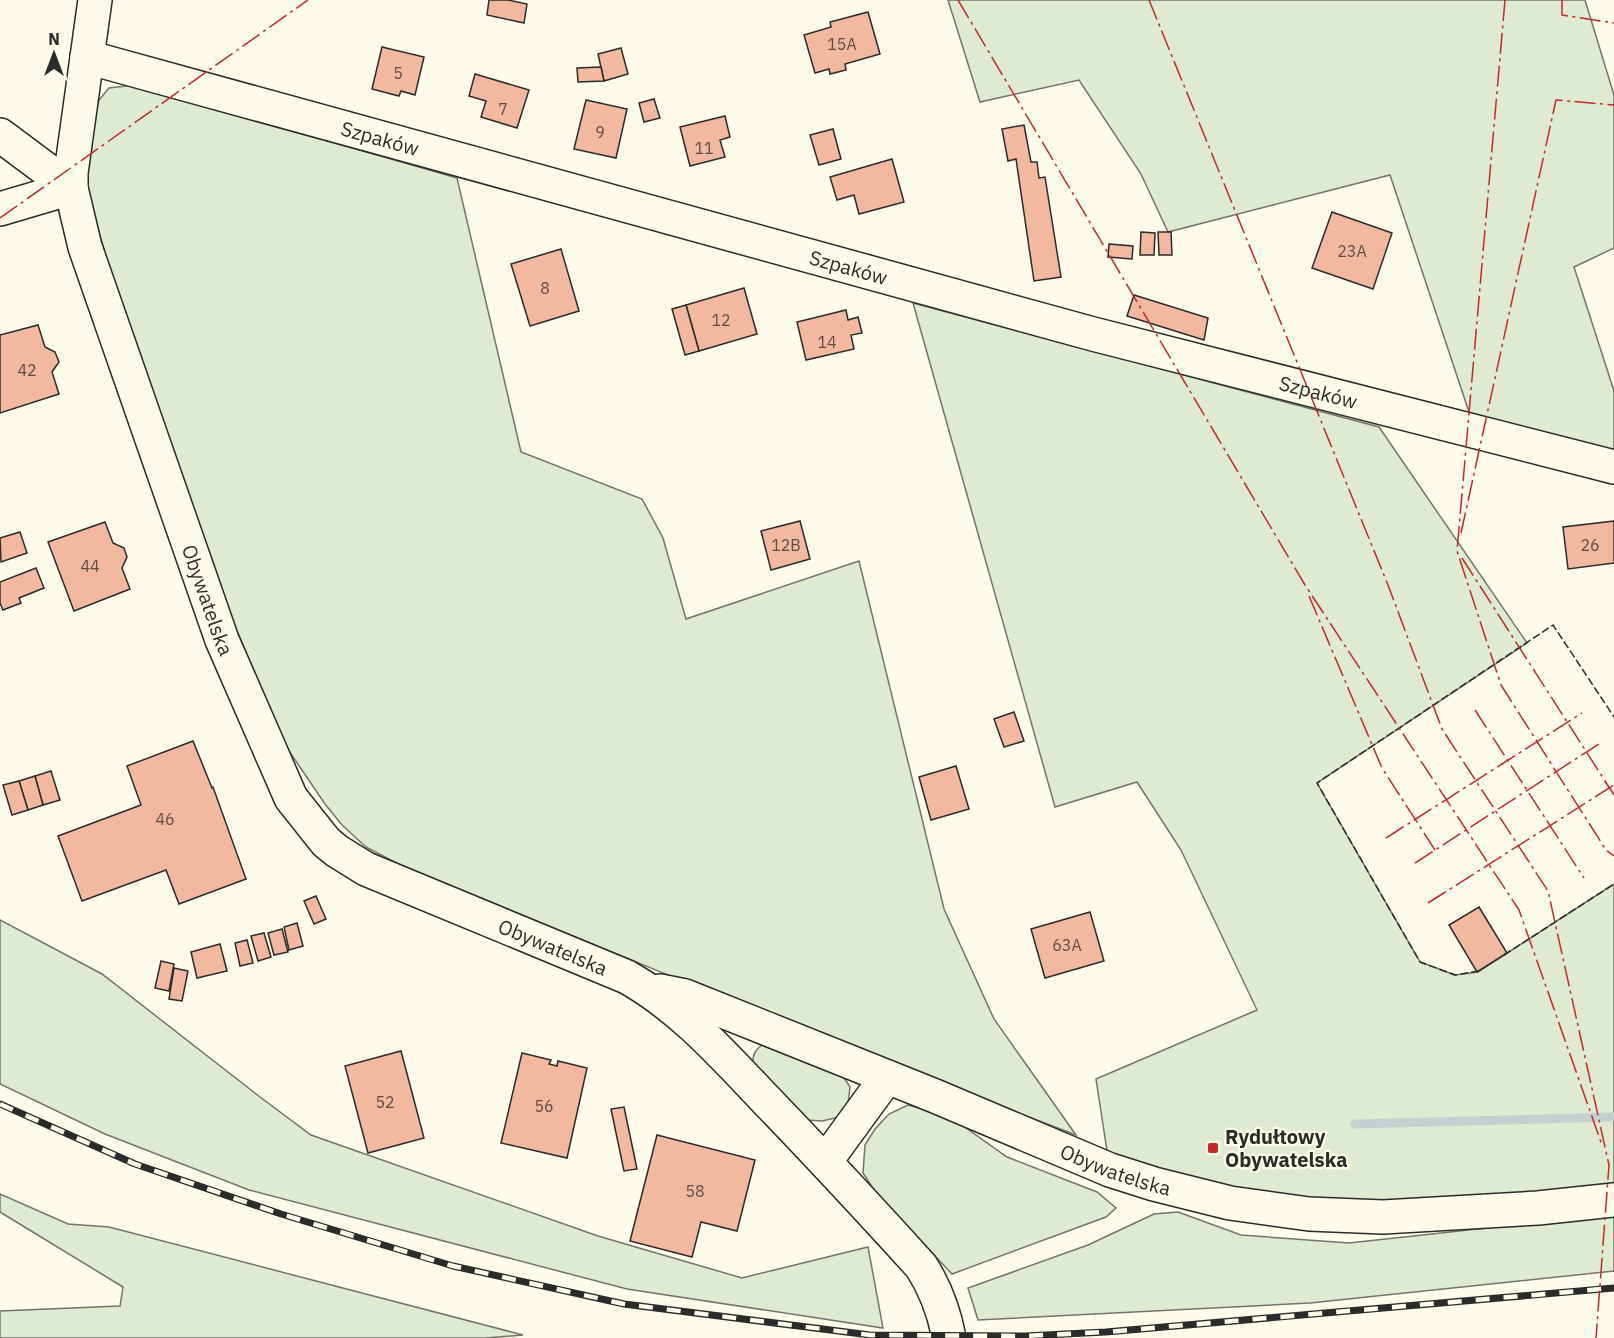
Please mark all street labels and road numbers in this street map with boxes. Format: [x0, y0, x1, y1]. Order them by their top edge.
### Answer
street label: Szpaków [338, 114, 422, 161]
street label: Szpaków [807, 243, 891, 290]
street label: Szpaków [1276, 369, 1360, 414]
street label: Obywatelska [176, 541, 241, 660]
street label: Obywatelska [494, 912, 612, 981]
street label: Obywatelska [1056, 1137, 1174, 1201]

